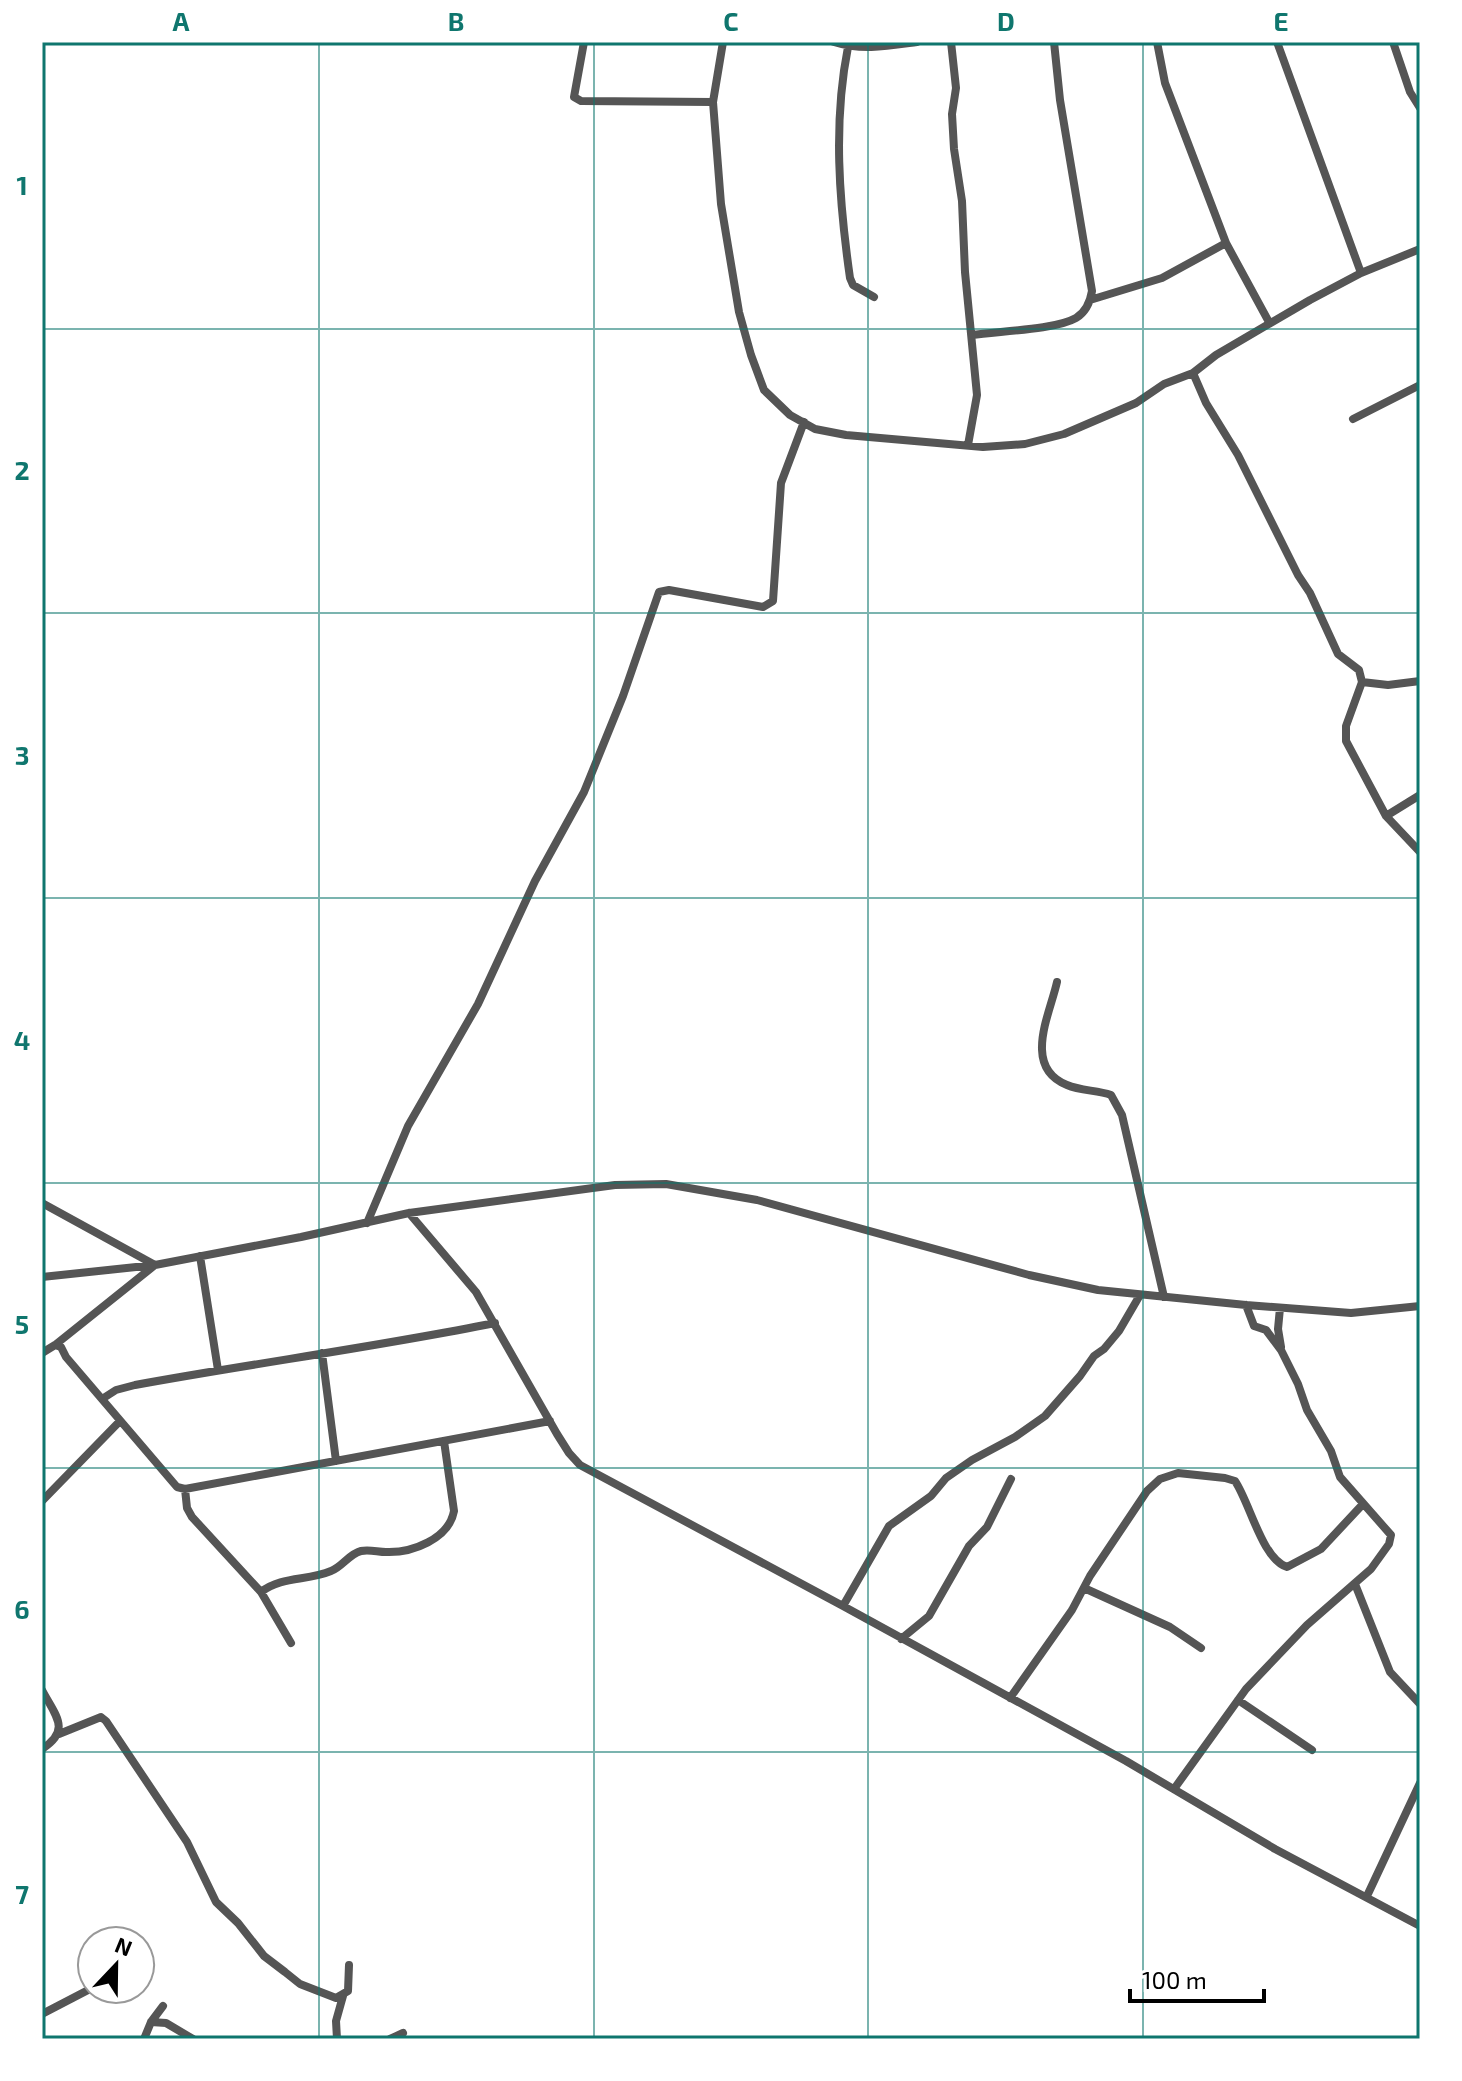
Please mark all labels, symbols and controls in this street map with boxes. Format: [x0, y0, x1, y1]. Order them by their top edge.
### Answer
text: A [173, 5, 190, 36]
text: B [448, 5, 464, 36]
text: C [723, 5, 739, 36]
text: D [997, 5, 1015, 36]
text: E [1273, 5, 1289, 36]
text: 1 [16, 169, 28, 200]
text: 2 [14, 454, 30, 485]
text: 3 [15, 739, 29, 770]
text: 4 [14, 1024, 30, 1055]
text: 5 [15, 1308, 29, 1339]
text: 6 [14, 1593, 30, 1624]
text: 7 [15, 1878, 29, 1909]
north arrow [76, 1925, 156, 2005]
text: N [112, 1930, 136, 1961]
scale bar [1130, 1953, 1264, 2003]
text: 100 m [1142, 1965, 1207, 1994]

